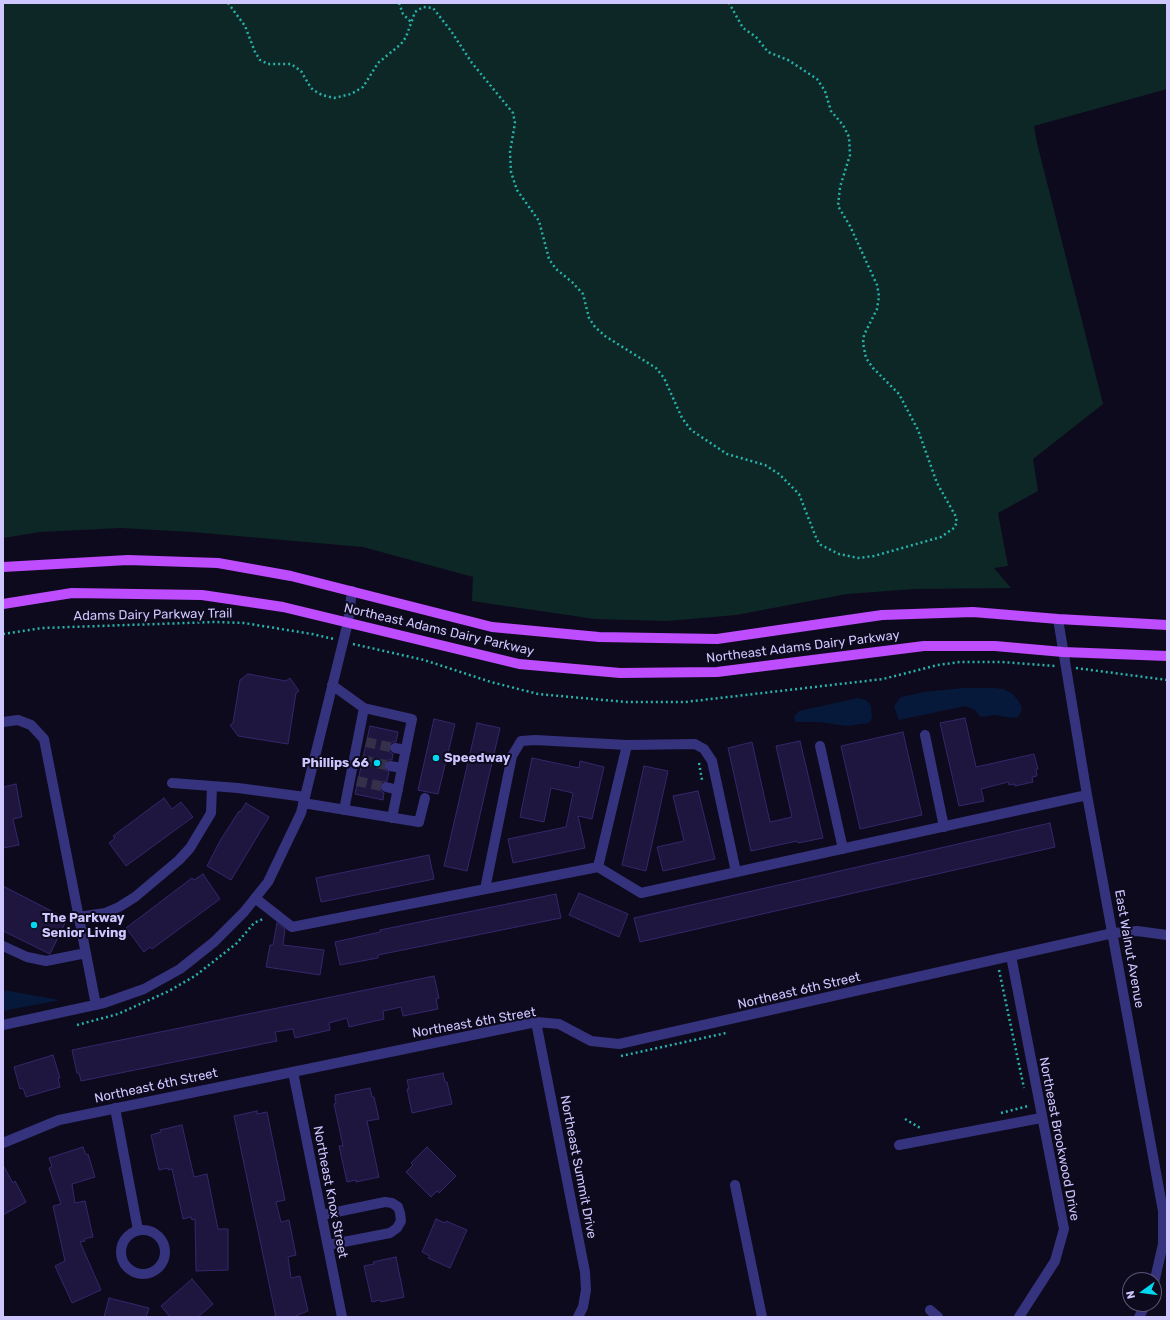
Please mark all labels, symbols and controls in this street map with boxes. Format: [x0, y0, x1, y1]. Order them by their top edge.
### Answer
street label: Northeast Adams Dairy Parkway [342, 600, 536, 660]
street label: Adams Dairy Parkway Trail [73, 606, 233, 624]
street label: Northeast Adams Dairy Parkway [705, 627, 901, 667]
place label: Speedway [444, 750, 510, 766]
marker: Speedway [431, 753, 441, 763]
place label: Phillips 66 [302, 755, 369, 771]
marker: Phillips 66 [372, 758, 382, 768]
street label: East Walnut Avenue [1111, 889, 1147, 1009]
place label: The Parkway Senior Living [42, 910, 127, 941]
marker: The Parkway Senior Living [29, 920, 39, 930]
street label: Northeast 6th Street [736, 969, 862, 1013]
street label: Northeast 6th Street [411, 1004, 537, 1042]
street label: Northeast Brookwood Drive [1035, 1056, 1083, 1222]
street label: Northeast 6th Street [93, 1065, 219, 1107]
street label: Northeast Summit Drive [556, 1094, 600, 1240]
street label: Northeast Knox Street [310, 1124, 350, 1260]
north arrow [1122, 1272, 1162, 1312]
text: N [1124, 1289, 1138, 1300]

